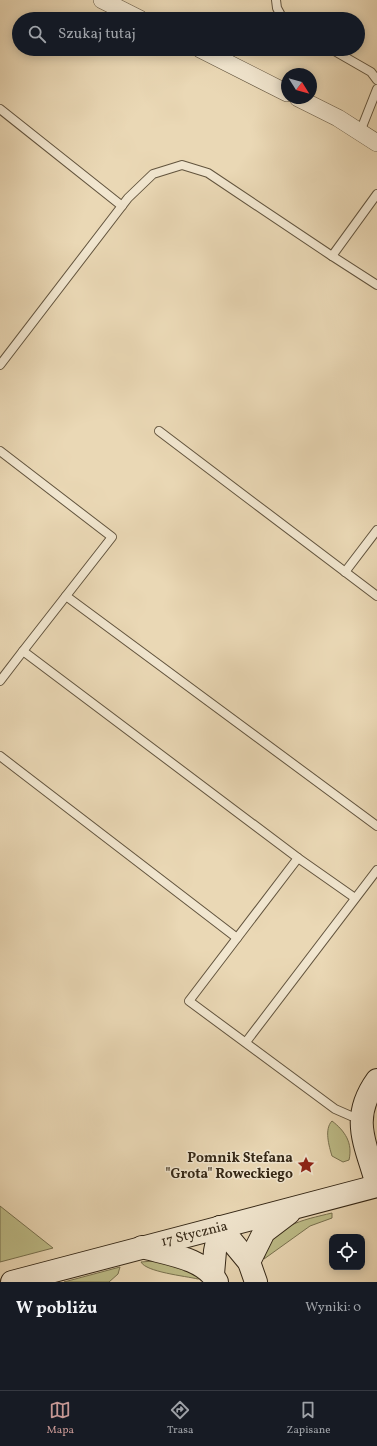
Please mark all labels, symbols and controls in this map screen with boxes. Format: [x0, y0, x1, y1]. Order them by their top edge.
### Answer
search box [12, 12, 365, 56]
icon: search [26, 23, 48, 45]
text: Szukaj tutaj [58, 24, 136, 45]
north arrow [281, 68, 317, 104]
place label: Pomnik Stefana "Grota" Roweckiego [165, 1149, 293, 1184]
place icon: Pomnik Stefana "Grota" Roweckiego [296, 1155, 316, 1175]
street label: 17 Stycznia [159, 1217, 230, 1252]
map controls [329, 1234, 365, 1270]
button: locate [329, 1234, 365, 1270]
text: W pobliżu [16, 1297, 97, 1320]
text: Wyniki: 0 [305, 1299, 361, 1317]
tab: Mapa [47, 1399, 74, 1438]
tab: Trasa [167, 1399, 193, 1438]
tab: Zapisane [286, 1399, 330, 1438]

